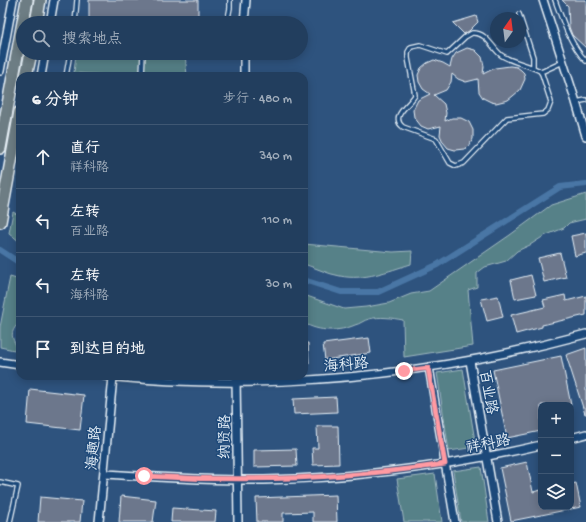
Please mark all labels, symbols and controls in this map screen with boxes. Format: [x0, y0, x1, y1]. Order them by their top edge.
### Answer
north arrow [490, 12, 526, 48]
search box [16, 16, 308, 60]
icon: search [30, 27, 52, 49]
text: 搜索地点 [62, 31, 122, 49]
text: 6 分钟 [32, 91, 79, 111]
text: 步行 · 480 m [223, 92, 292, 107]
text: 直行 [70, 140, 100, 158]
icon: ahead [32, 146, 54, 168]
text: 340 m [259, 149, 292, 164]
text: 祥科路 [70, 161, 109, 176]
text: 左转 [70, 204, 100, 222]
icon: left [32, 210, 54, 232]
text: 110 m [262, 213, 292, 228]
text: 百业路 [70, 225, 109, 240]
text: 左转 [70, 268, 100, 286]
icon: left [32, 274, 54, 296]
text: 30 m [266, 277, 292, 292]
text: 海科路 [70, 289, 109, 304]
icon: arrive [32, 338, 54, 360]
text: 到达目的地 [70, 341, 145, 359]
street label: 海科路 [323, 355, 369, 377]
route end [395, 362, 413, 380]
street label: 百业路 [474, 369, 500, 416]
map controls [538, 402, 574, 510]
button: + [538, 402, 574, 438]
street label: 纳贤路 [217, 414, 235, 460]
street label: 海趣路 [84, 425, 106, 471]
street label: 祥科路 [465, 432, 512, 458]
button: − [538, 438, 574, 474]
route start [135, 467, 153, 485]
button: layers [538, 474, 574, 510]

